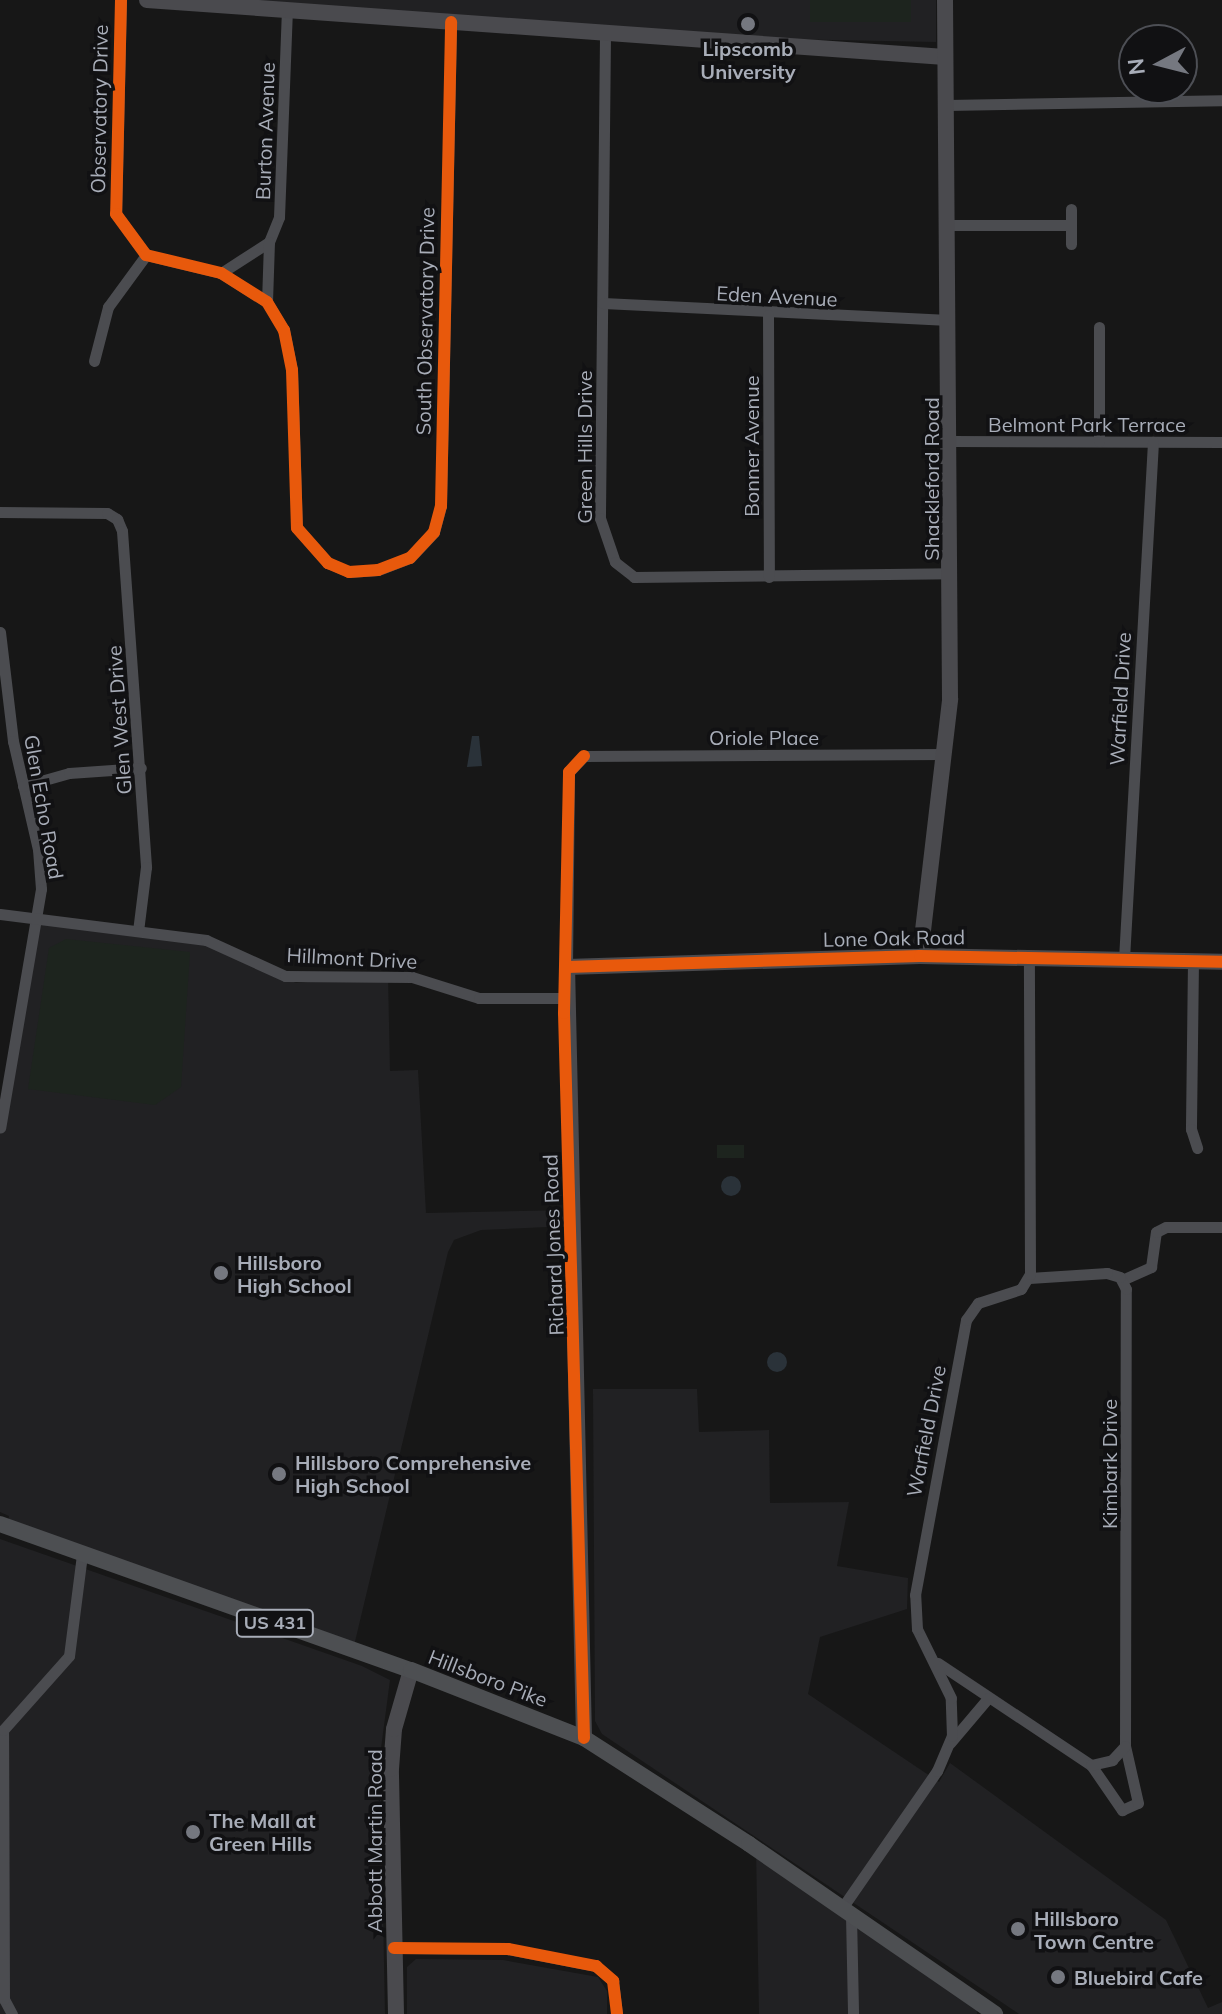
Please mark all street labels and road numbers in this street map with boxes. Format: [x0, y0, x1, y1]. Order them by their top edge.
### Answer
street label: Observatory Drive [86, 24, 112, 194]
street label: Burton Avenue [251, 62, 279, 200]
street label: South Observatory Drive [411, 207, 439, 435]
street label: Eden Avenue [716, 281, 838, 311]
street label: Green Hills Drive [572, 370, 596, 524]
street label: Bonner Avenue [739, 375, 763, 517]
street label: Shackleford Road [919, 397, 943, 561]
street label: Belmont Park Terrace [988, 412, 1186, 436]
street label: Warfield Drive [1105, 632, 1135, 766]
street label: Glen West Drive [102, 645, 136, 795]
street label: Oriole Place [709, 725, 819, 749]
street label: Glen Echo Road [19, 733, 69, 881]
street label: Lone Oak Road [823, 925, 965, 951]
street label: Hillmont Drive [286, 943, 418, 973]
street label: Richard Jones Road [538, 1154, 568, 1336]
street label: Warfield Drive [901, 1363, 951, 1499]
street label: Kimbark Drive [1097, 1399, 1121, 1529]
road number: US 431 [235, 1609, 315, 1637]
street label: Hillsboro Pike [425, 1644, 551, 1712]
street label: Abbott Martin Road [362, 1749, 386, 1933]

